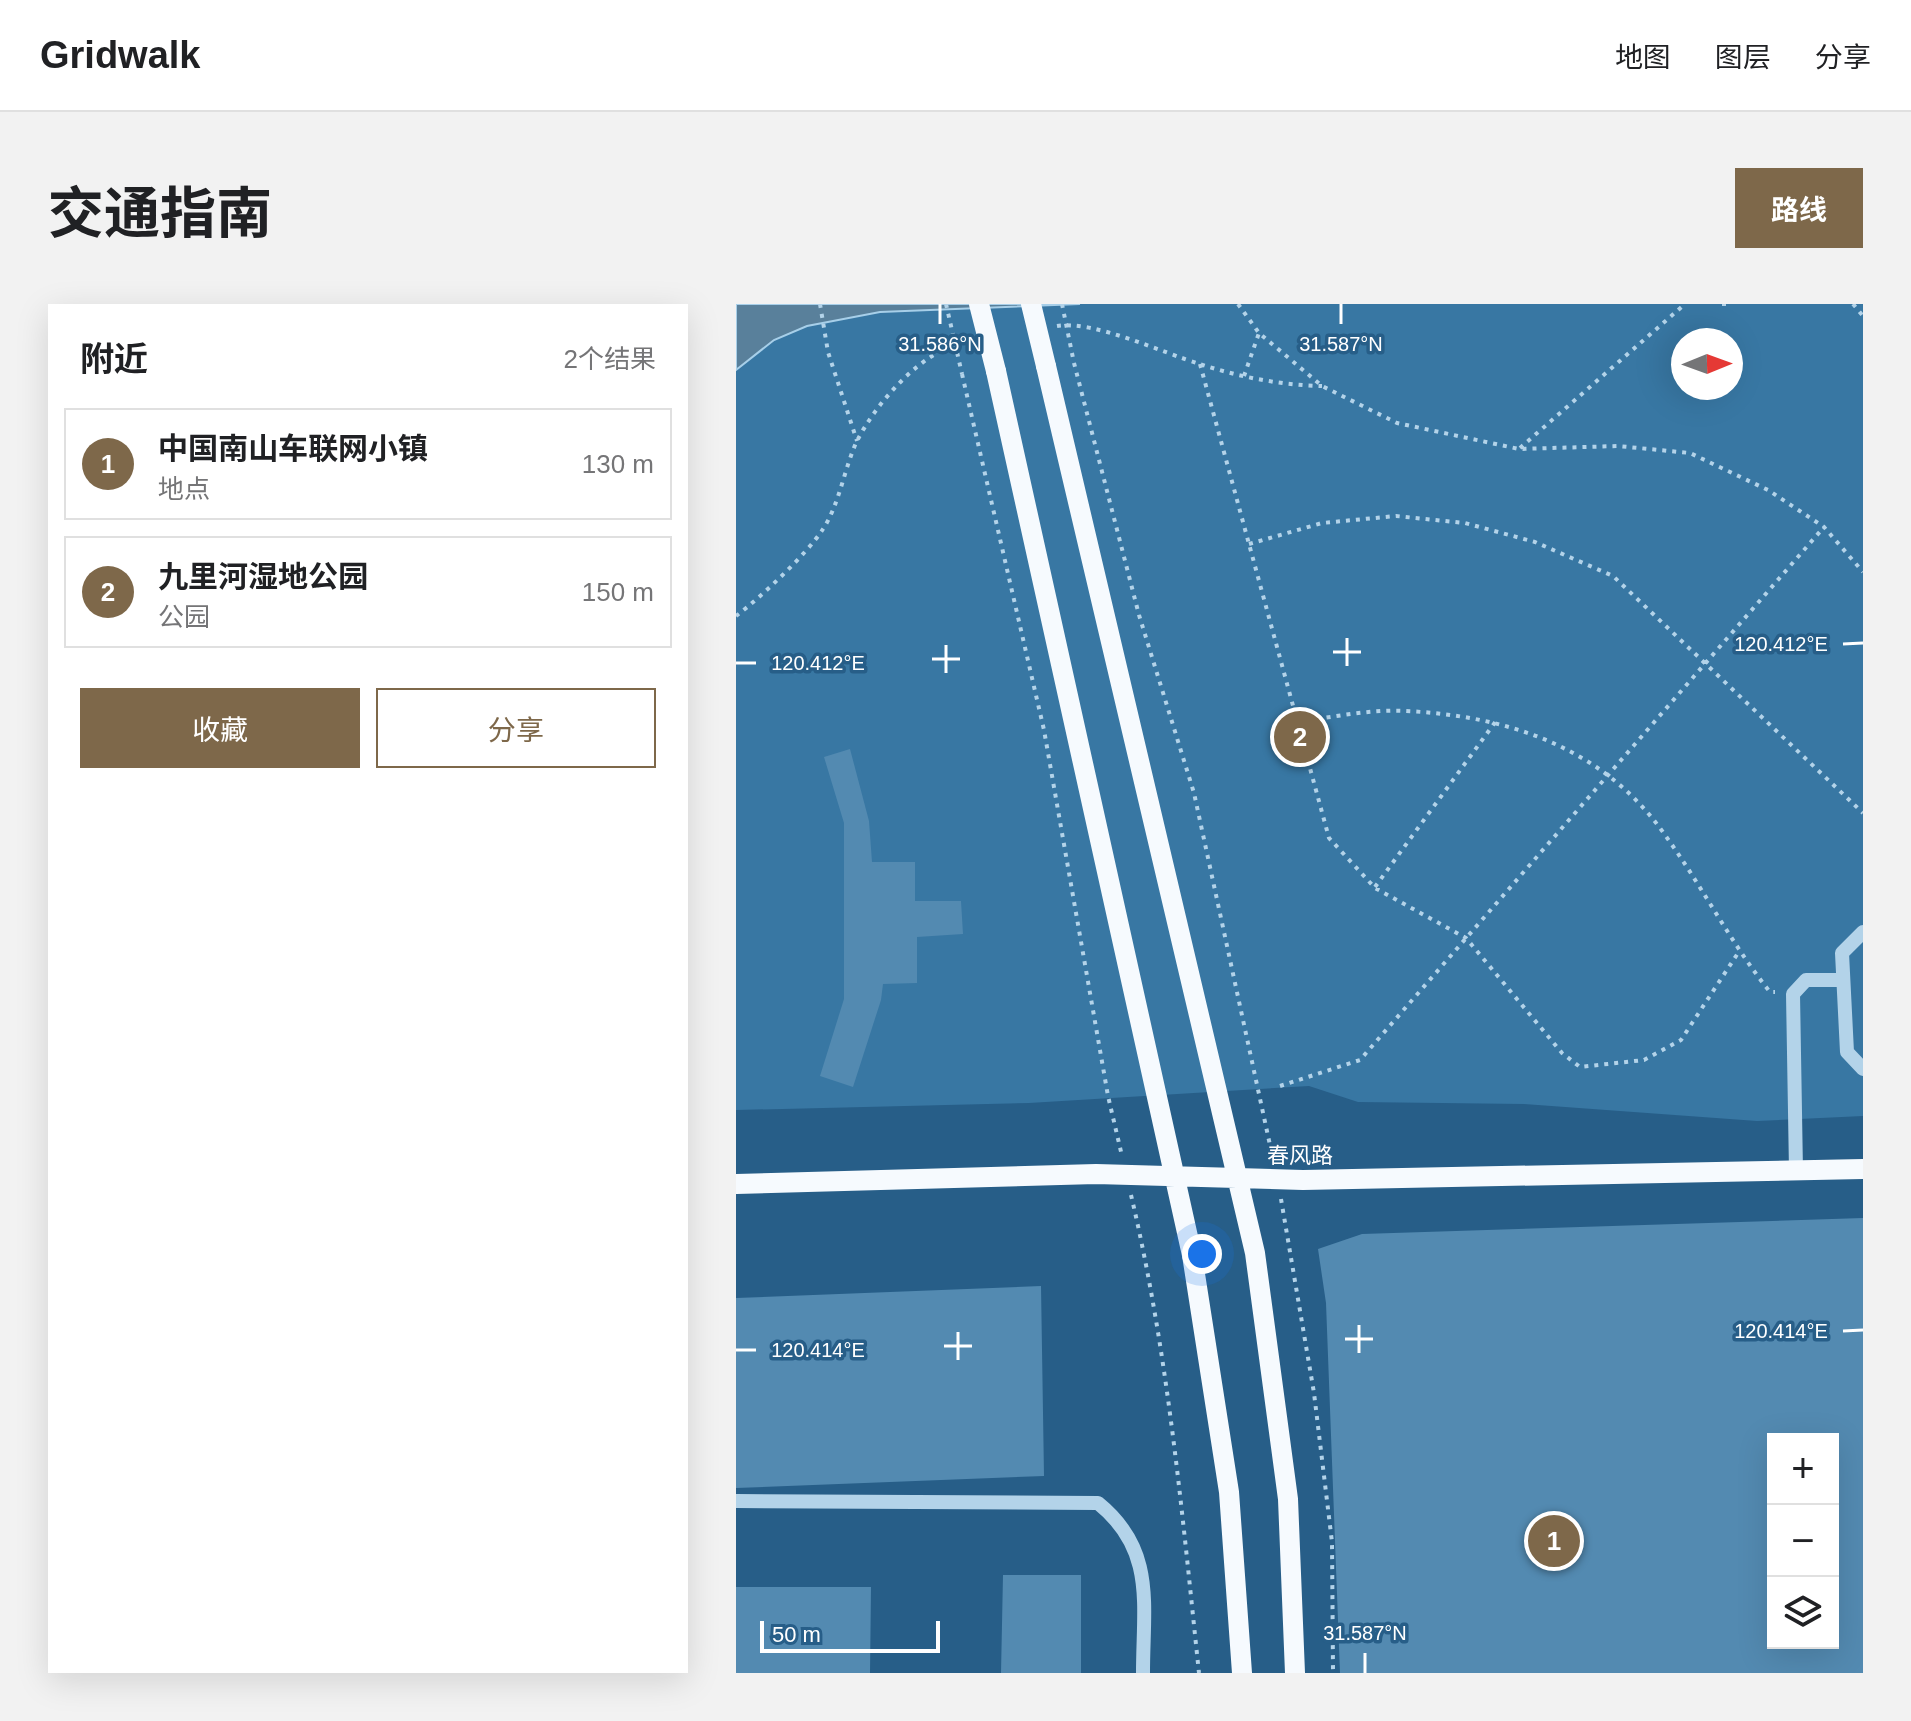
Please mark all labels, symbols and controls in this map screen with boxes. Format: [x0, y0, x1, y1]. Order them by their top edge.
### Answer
text: Gridwalk [40, 34, 201, 76]
text: 地图 [1615, 42, 1671, 73]
text: 图层 [1715, 42, 1771, 73]
text: 分享 [1815, 42, 1871, 73]
button: 路线 [1735, 168, 1863, 248]
text: 交通指南 [48, 182, 272, 245]
north arrow [1671, 328, 1743, 400]
text: 31.586°N [898, 333, 982, 355]
text: 31.587°N [1299, 333, 1383, 355]
text: 附近 [80, 340, 148, 378]
text: 2个结果 [564, 344, 656, 374]
text: 中国南山车联网小镇 [158, 432, 428, 465]
text: 1 [101, 449, 115, 479]
text: 130 m [582, 449, 654, 479]
text: 地点 [158, 474, 210, 504]
text: 九里河湿地公园 [158, 560, 368, 593]
text: 2 [101, 577, 115, 607]
text: 150 m [582, 577, 654, 607]
text: 公园 [158, 602, 210, 632]
text: 120.412°E [1734, 633, 1828, 655]
text: 120.412°E [771, 652, 865, 674]
button: 收藏 [80, 688, 360, 768]
button: 分享 [376, 688, 656, 768]
pin: 2 [1274, 707, 1326, 767]
street label: 春风路 [1267, 1143, 1333, 1168]
your location [1182, 1234, 1222, 1274]
text: 120.414°E [1734, 1320, 1828, 1342]
text: 120.414°E [771, 1339, 865, 1361]
map controls [1767, 1433, 1839, 1649]
button: + [1767, 1433, 1839, 1505]
button: − [1767, 1505, 1839, 1577]
pin: 1 [1528, 1511, 1580, 1571]
button: layers [1767, 1577, 1839, 1649]
scale bar [760, 1617, 940, 1653]
text: 50 m [772, 1622, 821, 1647]
text: 31.587°N [1323, 1622, 1407, 1644]

